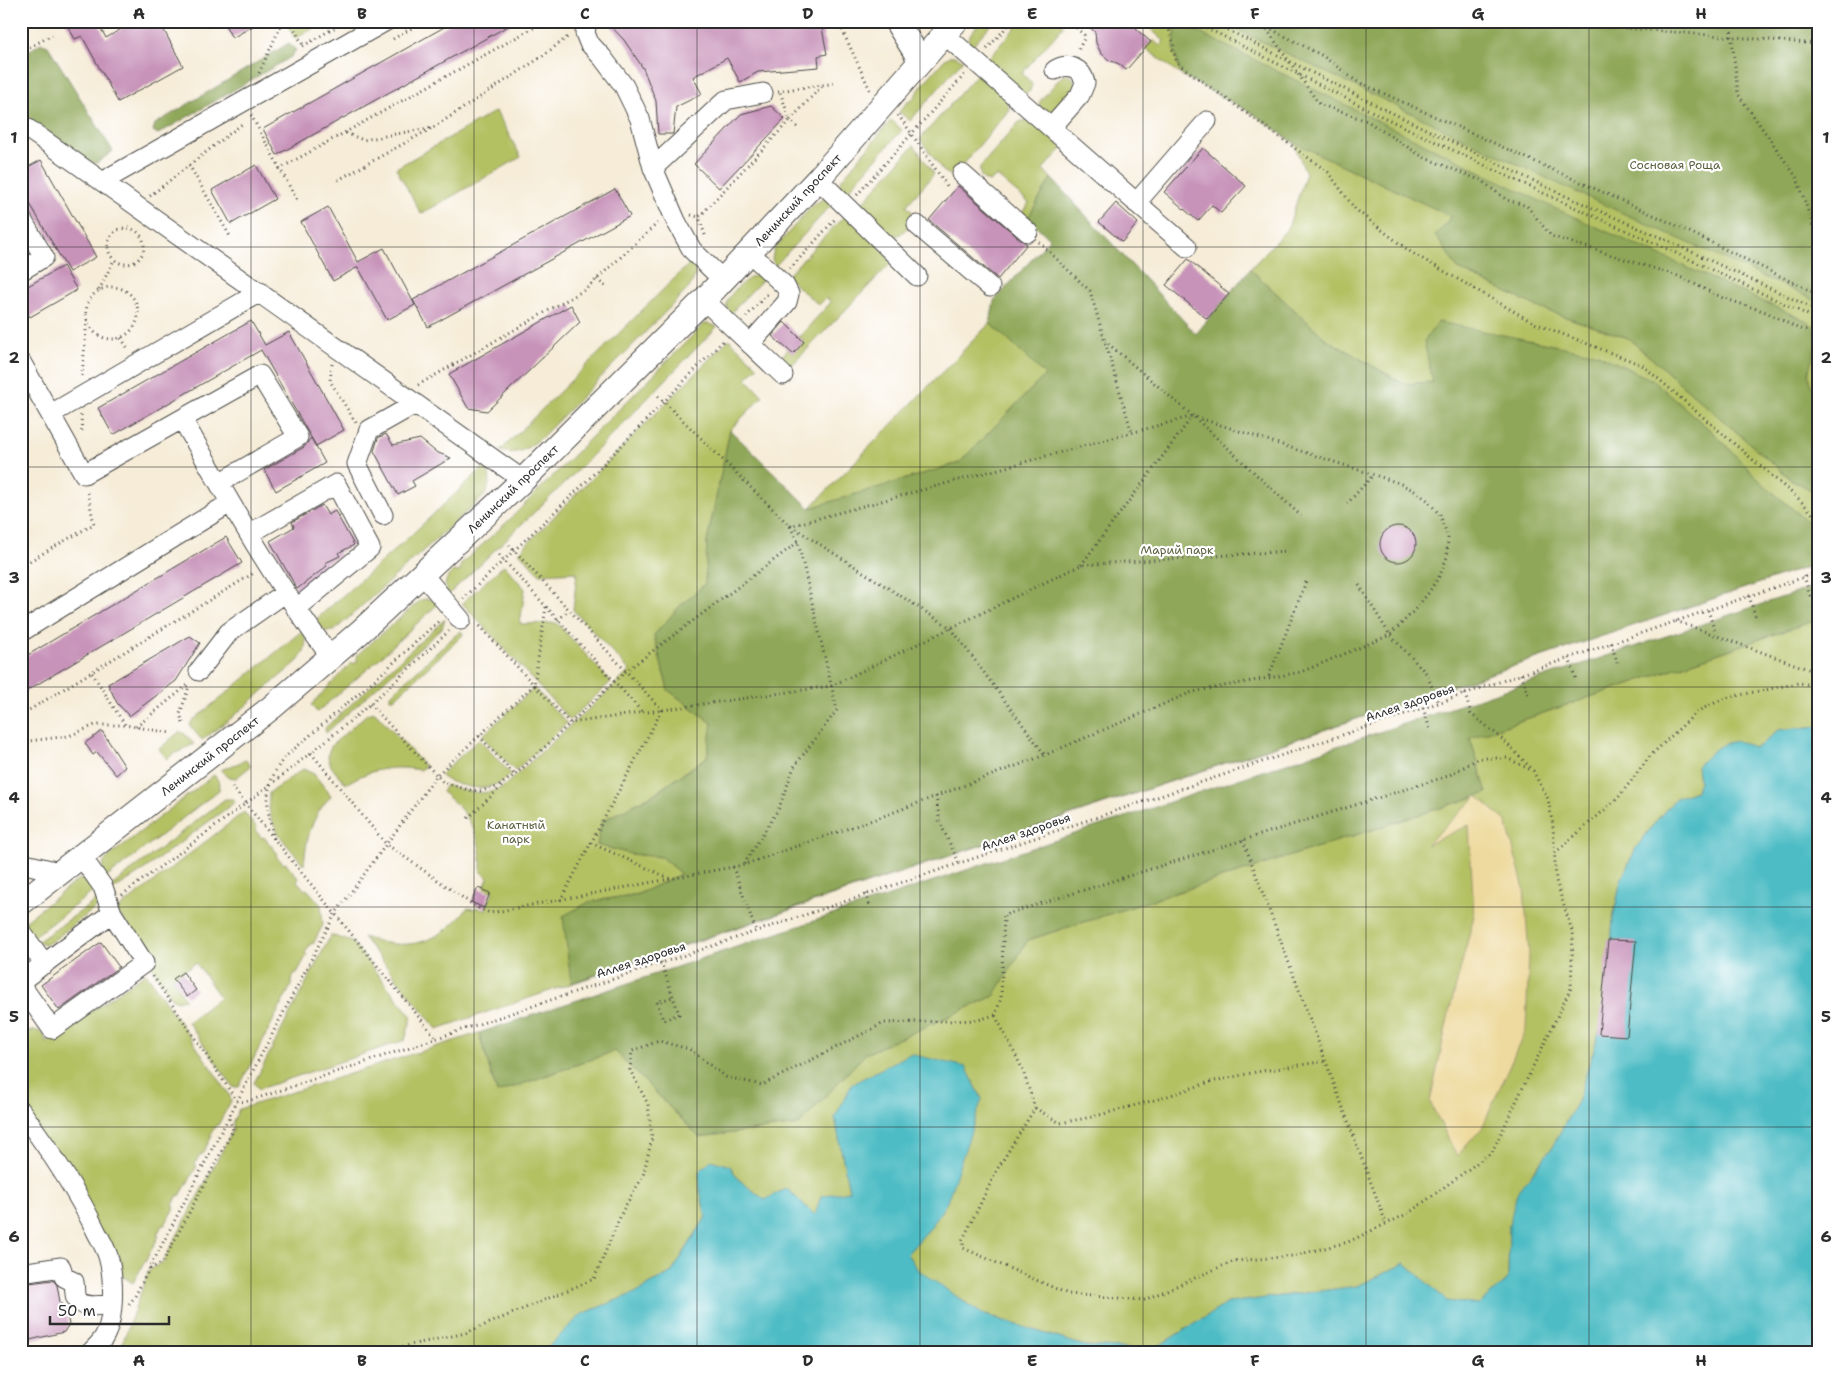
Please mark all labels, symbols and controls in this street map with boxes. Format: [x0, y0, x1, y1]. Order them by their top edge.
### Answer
text: A [133, 3, 145, 24]
text: B [357, 3, 367, 24]
text: C [580, 3, 590, 24]
text: D [802, 3, 814, 24]
text: E [1027, 3, 1037, 24]
text: F [1250, 3, 1260, 24]
text: G [1472, 3, 1485, 24]
text: H [1695, 3, 1707, 24]
text: 1 [10, 127, 18, 148]
text: 1 [1822, 127, 1830, 148]
street label: Ленинский проспект [751, 150, 846, 250]
park label: Сосновая Роща [1629, 157, 1721, 173]
text: 2 [8, 347, 20, 368]
text: 2 [1820, 347, 1832, 368]
street label: Ленинский проспект [464, 441, 563, 537]
park label: Марий парк [1141, 542, 1214, 558]
text: 3 [8, 567, 20, 588]
text: 3 [1820, 567, 1832, 588]
street label: Аллея здоровья [1363, 680, 1457, 726]
street label: Ленинский проспект [157, 712, 263, 800]
text: 4 [8, 787, 20, 808]
text: 4 [1820, 787, 1832, 808]
street label: Аллея здоровья [979, 809, 1073, 855]
park label: Канатный парк [487, 817, 545, 847]
street label: Аллея здоровья [594, 938, 688, 982]
text: 5 [9, 1006, 19, 1027]
text: 5 [1821, 1006, 1831, 1027]
text: 6 [8, 1226, 20, 1247]
text: 6 [1820, 1226, 1832, 1247]
scale bar [50, 1294, 169, 1326]
text: 50 m [58, 1301, 96, 1321]
text: A [133, 1350, 145, 1371]
text: B [357, 1350, 367, 1371]
text: C [580, 1350, 590, 1371]
text: D [802, 1350, 814, 1371]
text: E [1027, 1350, 1037, 1371]
text: F [1250, 1350, 1260, 1371]
text: G [1472, 1350, 1485, 1371]
text: H [1695, 1350, 1707, 1371]

